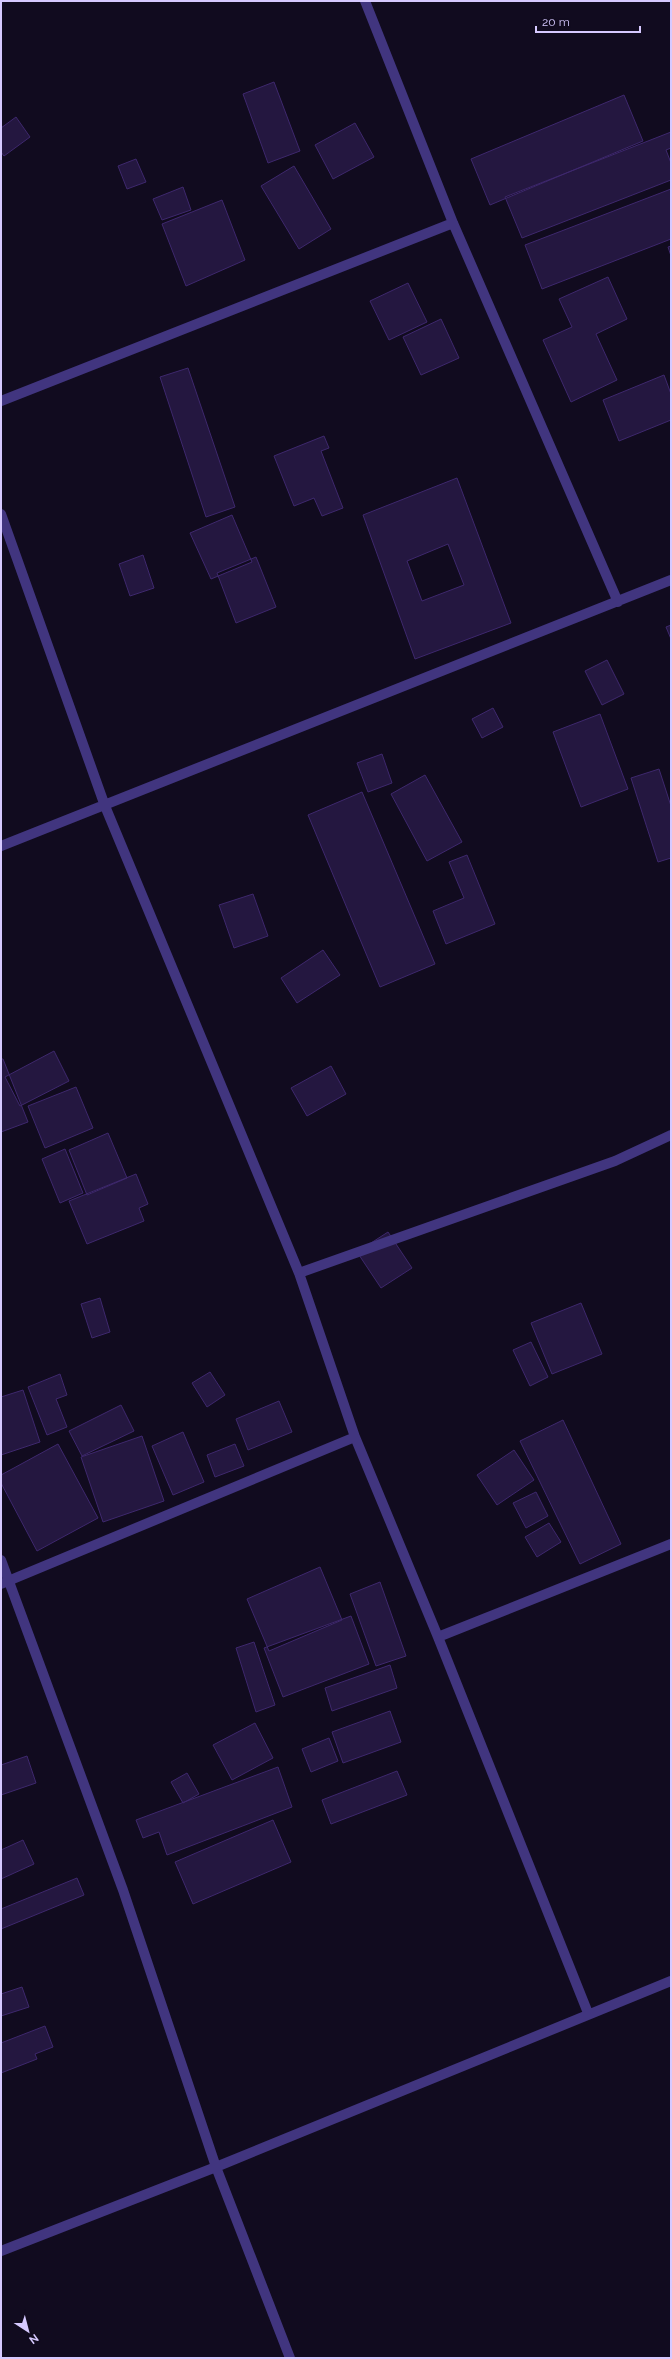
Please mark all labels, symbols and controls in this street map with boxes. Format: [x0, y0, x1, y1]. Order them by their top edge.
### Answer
scale bar [536, 8, 640, 34]
text: 20 m [542, 15, 570, 29]
north arrow [8, 2311, 48, 2351]
text: N [26, 2331, 41, 2346]

